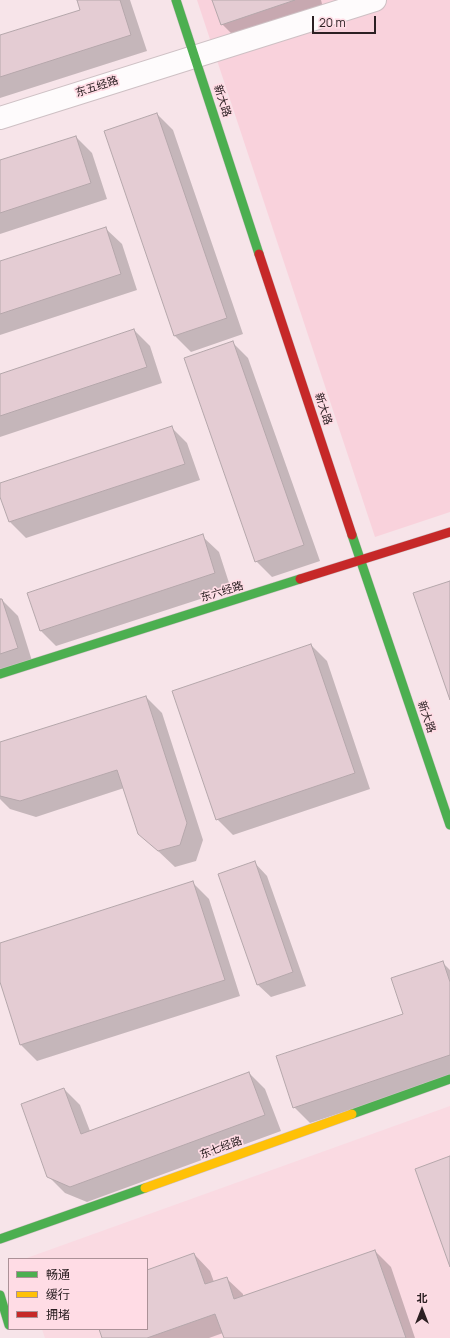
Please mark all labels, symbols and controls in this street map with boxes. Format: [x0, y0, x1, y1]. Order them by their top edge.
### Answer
scale bar [314, 8, 378, 34]
text: 20 m [319, 14, 346, 31]
street label: 东五经路 [74, 74, 120, 100]
street label: 新大路 [211, 83, 233, 119]
street label: 新大路 [312, 391, 334, 427]
street label: 东六经路 [199, 579, 245, 605]
street label: 新大路 [414, 699, 438, 735]
street label: 东七经路 [198, 1134, 244, 1162]
legend [8, 1258, 148, 1330]
text: 畅通 [46, 1266, 70, 1283]
text: 缓行 [46, 1286, 70, 1303]
north arrow [402, 1290, 442, 1330]
text: 北 [417, 1290, 428, 1305]
text: 拥堵 [46, 1306, 70, 1323]

